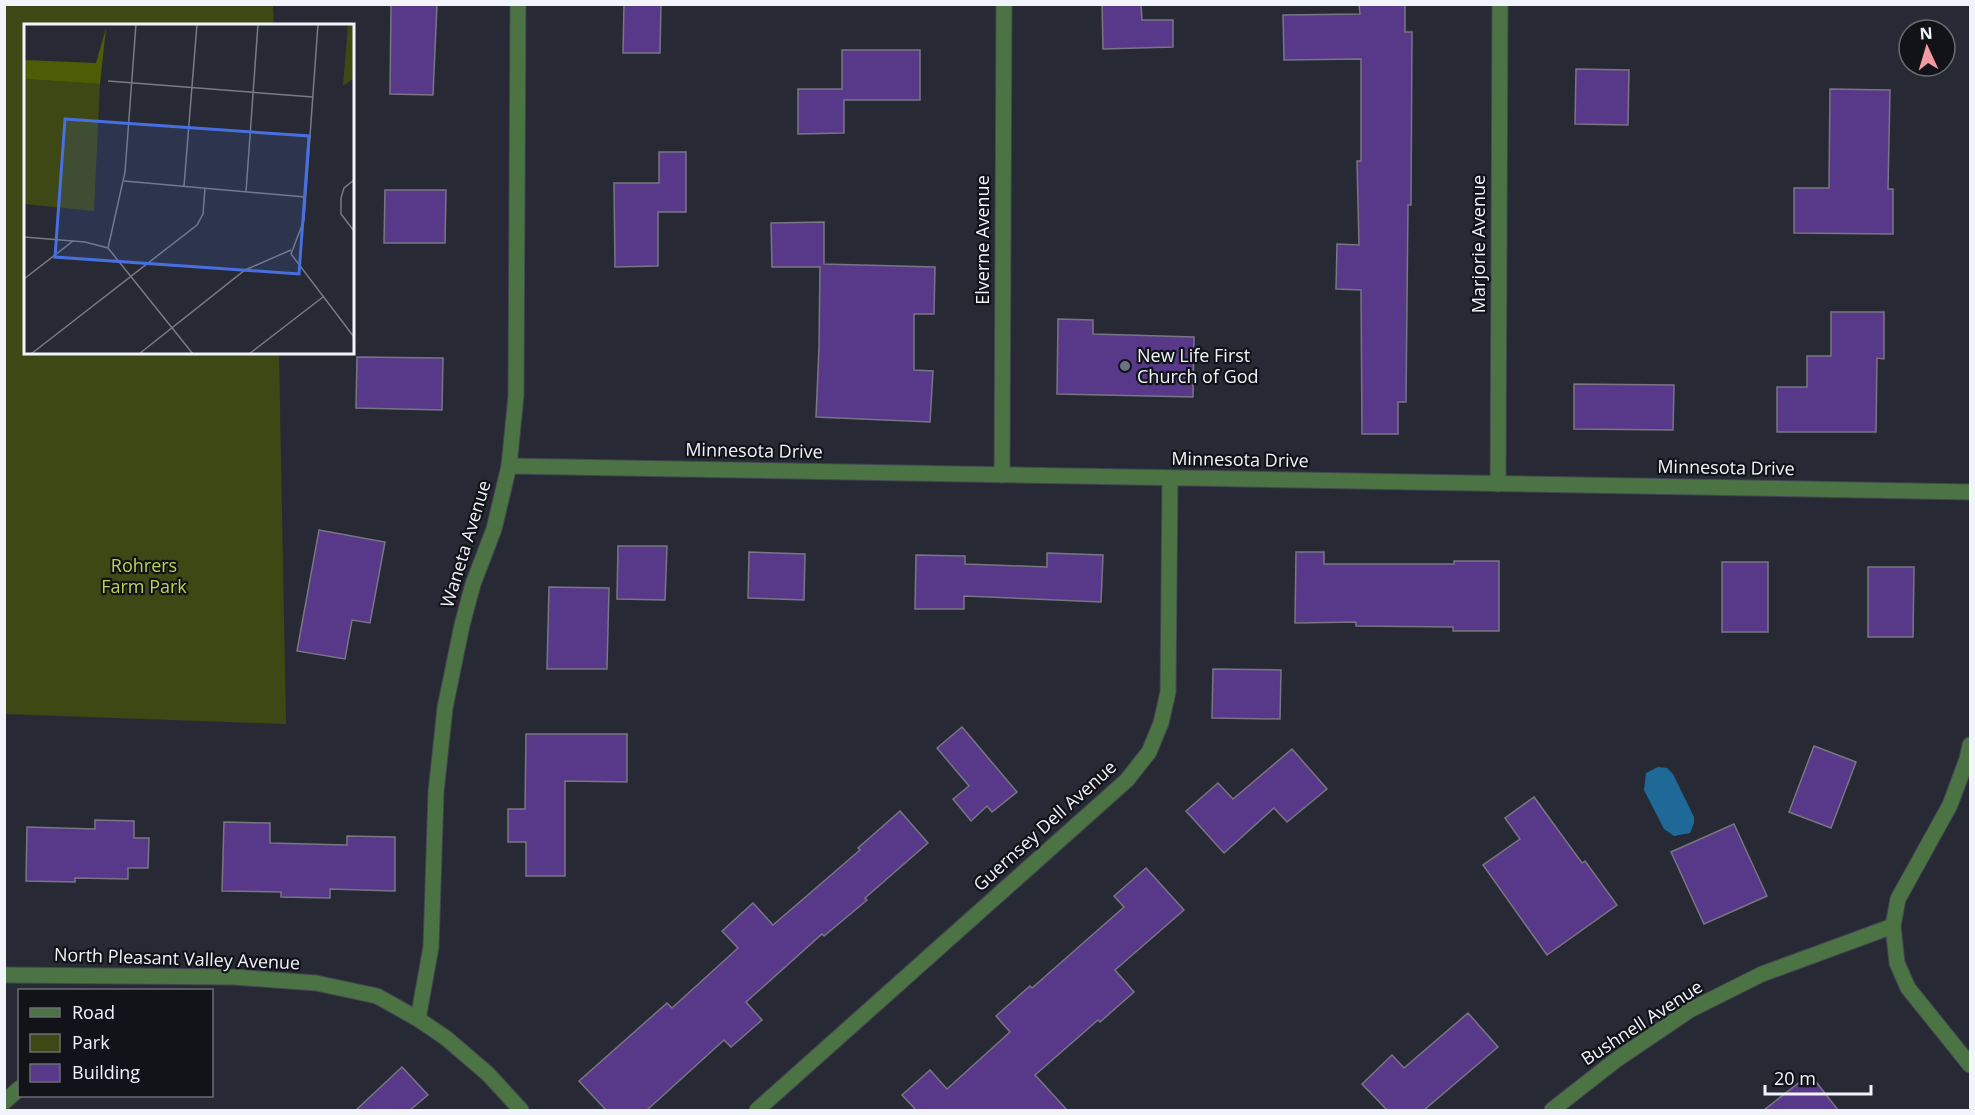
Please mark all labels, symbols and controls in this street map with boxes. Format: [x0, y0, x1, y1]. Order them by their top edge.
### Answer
north arrow [1897, 18, 1957, 78]
text: N [1919, 22, 1933, 44]
inset map [24, 24, 354, 354]
street label: Elverne Avenue [970, 175, 994, 305]
street label: Marjorie Avenue [1466, 175, 1490, 313]
place label: New Life First Church of God [1137, 343, 1259, 388]
marker: New Life First Church of God [1118, 359, 1132, 373]
street label: Minnesota Drive [685, 437, 823, 463]
street label: Minnesota Drive [1171, 446, 1309, 472]
street label: Minnesota Drive [1657, 454, 1795, 480]
street label: Waneta Avenue [434, 477, 496, 610]
park label: Rohrers Farm Park [101, 553, 187, 598]
street label: Guernsey Dell Avenue [968, 755, 1121, 896]
street label: North Pleasant Valley Avenue [54, 942, 301, 974]
street label: Bushnell Avenue [1576, 974, 1707, 1070]
legend [18, 989, 213, 1097]
text: Road [72, 1000, 115, 1024]
text: Park [72, 1030, 110, 1054]
scale bar [1765, 1058, 1872, 1096]
text: Building [72, 1060, 140, 1084]
text: 20 m [1774, 1066, 1816, 1090]

